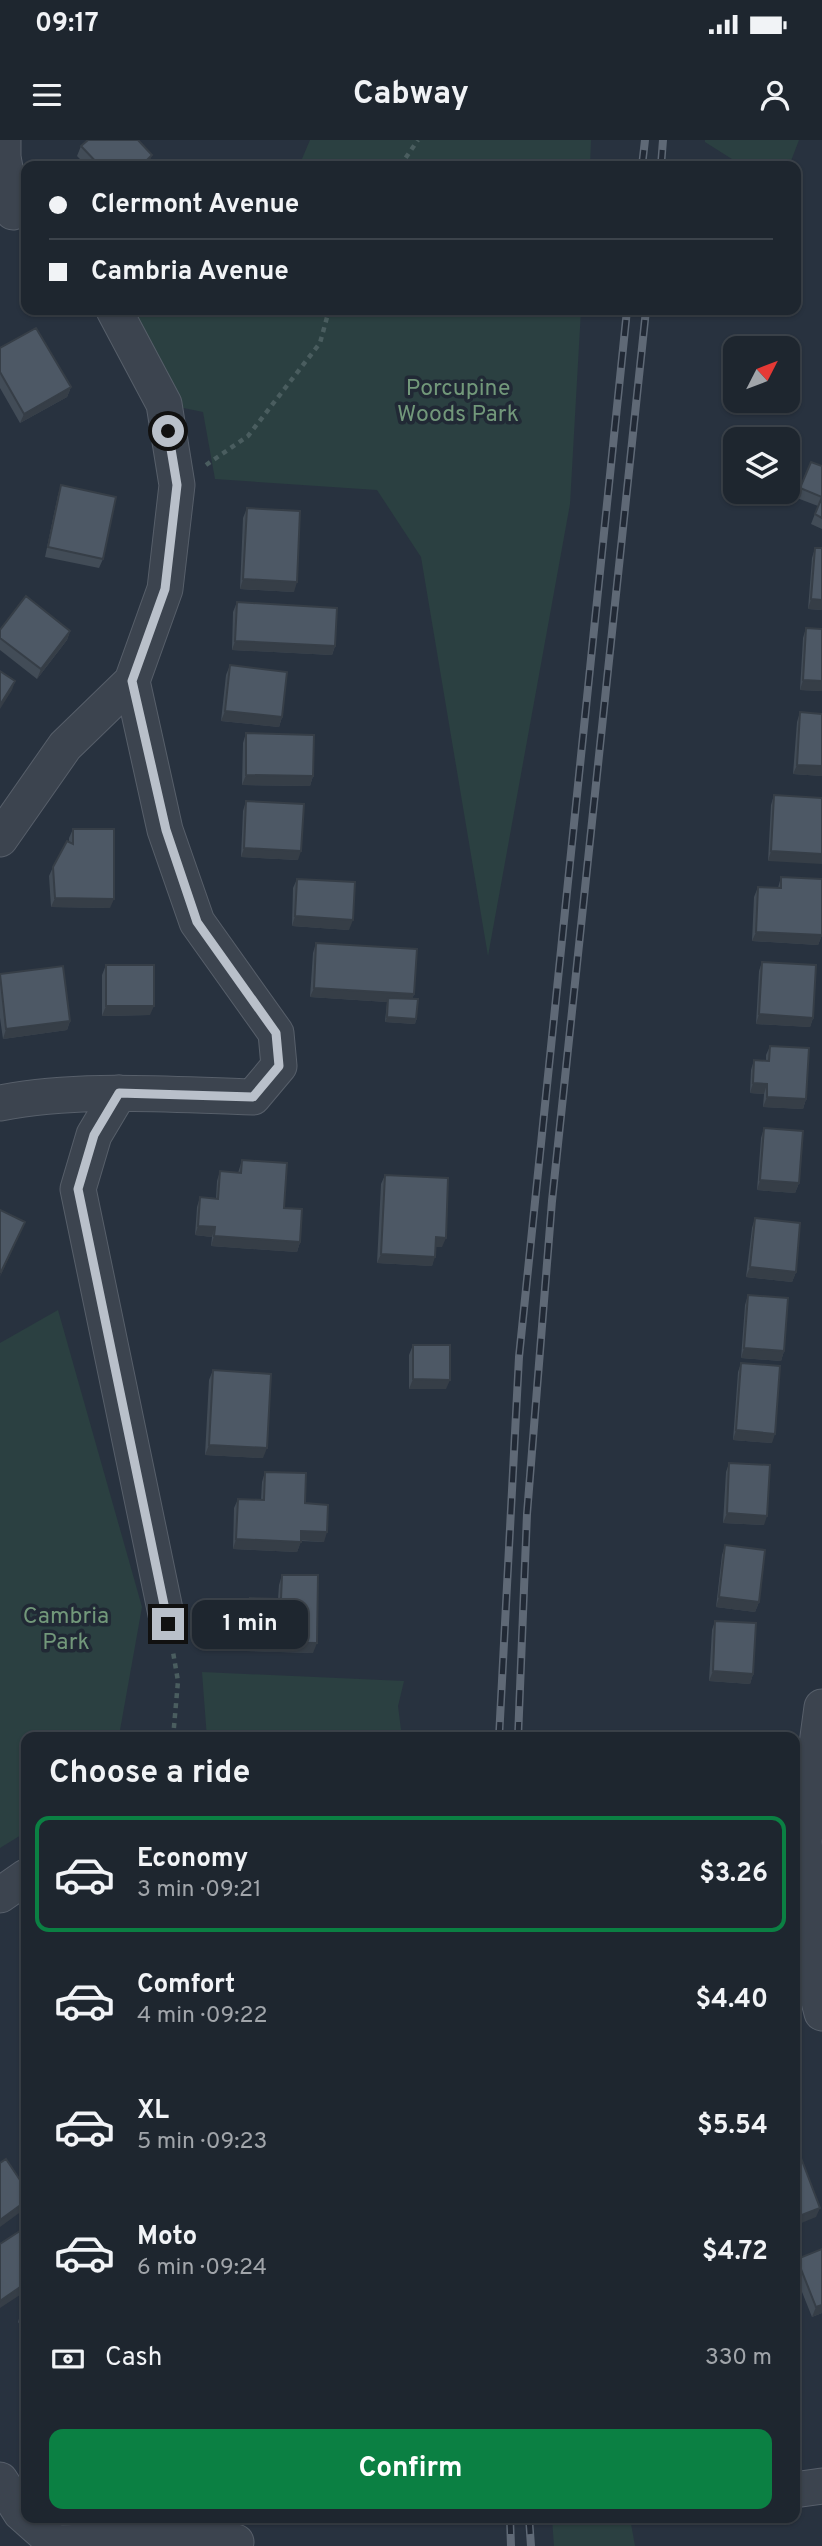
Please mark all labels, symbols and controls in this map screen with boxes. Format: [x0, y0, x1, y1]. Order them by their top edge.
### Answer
text: 09:17 [35, 8, 99, 41]
text: Cabway [353, 75, 469, 115]
icon: menu [28, 76, 66, 114]
icon: person [756, 76, 794, 114]
text: Clermont Avenue [91, 189, 299, 222]
text: Cambria Avenue [91, 256, 289, 289]
north arrow [723, 336, 800, 413]
map controls [723, 336, 800, 504]
park label: Porcupine Woods Park [397, 375, 519, 430]
route start [152, 415, 184, 447]
button: layers [723, 427, 800, 504]
callout: 1 min [192, 1600, 308, 1648]
park label: Cambria Park [23, 1603, 109, 1658]
route end [152, 1608, 184, 1640]
text: 1 min [222, 1610, 278, 1639]
text: Choose a ride [49, 1754, 250, 1794]
icon: car [53, 1843, 116, 1906]
text: Economy [137, 1843, 248, 1876]
text: $3.26 [699, 1858, 768, 1891]
text: 3 min · 09:21 [137, 1876, 262, 1905]
icon: car [53, 1969, 116, 2032]
text: Comfort [137, 1969, 235, 2002]
text: $4.40 [696, 1984, 768, 2017]
text: 4 min · 09:22 [137, 2002, 268, 2031]
icon: car [53, 2095, 116, 2158]
text: XL [137, 2095, 169, 2128]
text: $5.54 [697, 2110, 768, 2143]
text: 5 min · 09:23 [137, 2128, 267, 2157]
icon: car [53, 2221, 116, 2284]
text: Moto [137, 2221, 197, 2254]
text: $4.72 [702, 2236, 768, 2269]
text: 6 min · 09:24 [137, 2254, 267, 2283]
icon: cash [49, 2340, 87, 2378]
text: Cash [105, 2342, 162, 2375]
text: 330 m [705, 2344, 772, 2373]
button: Confirm [49, 2429, 772, 2509]

